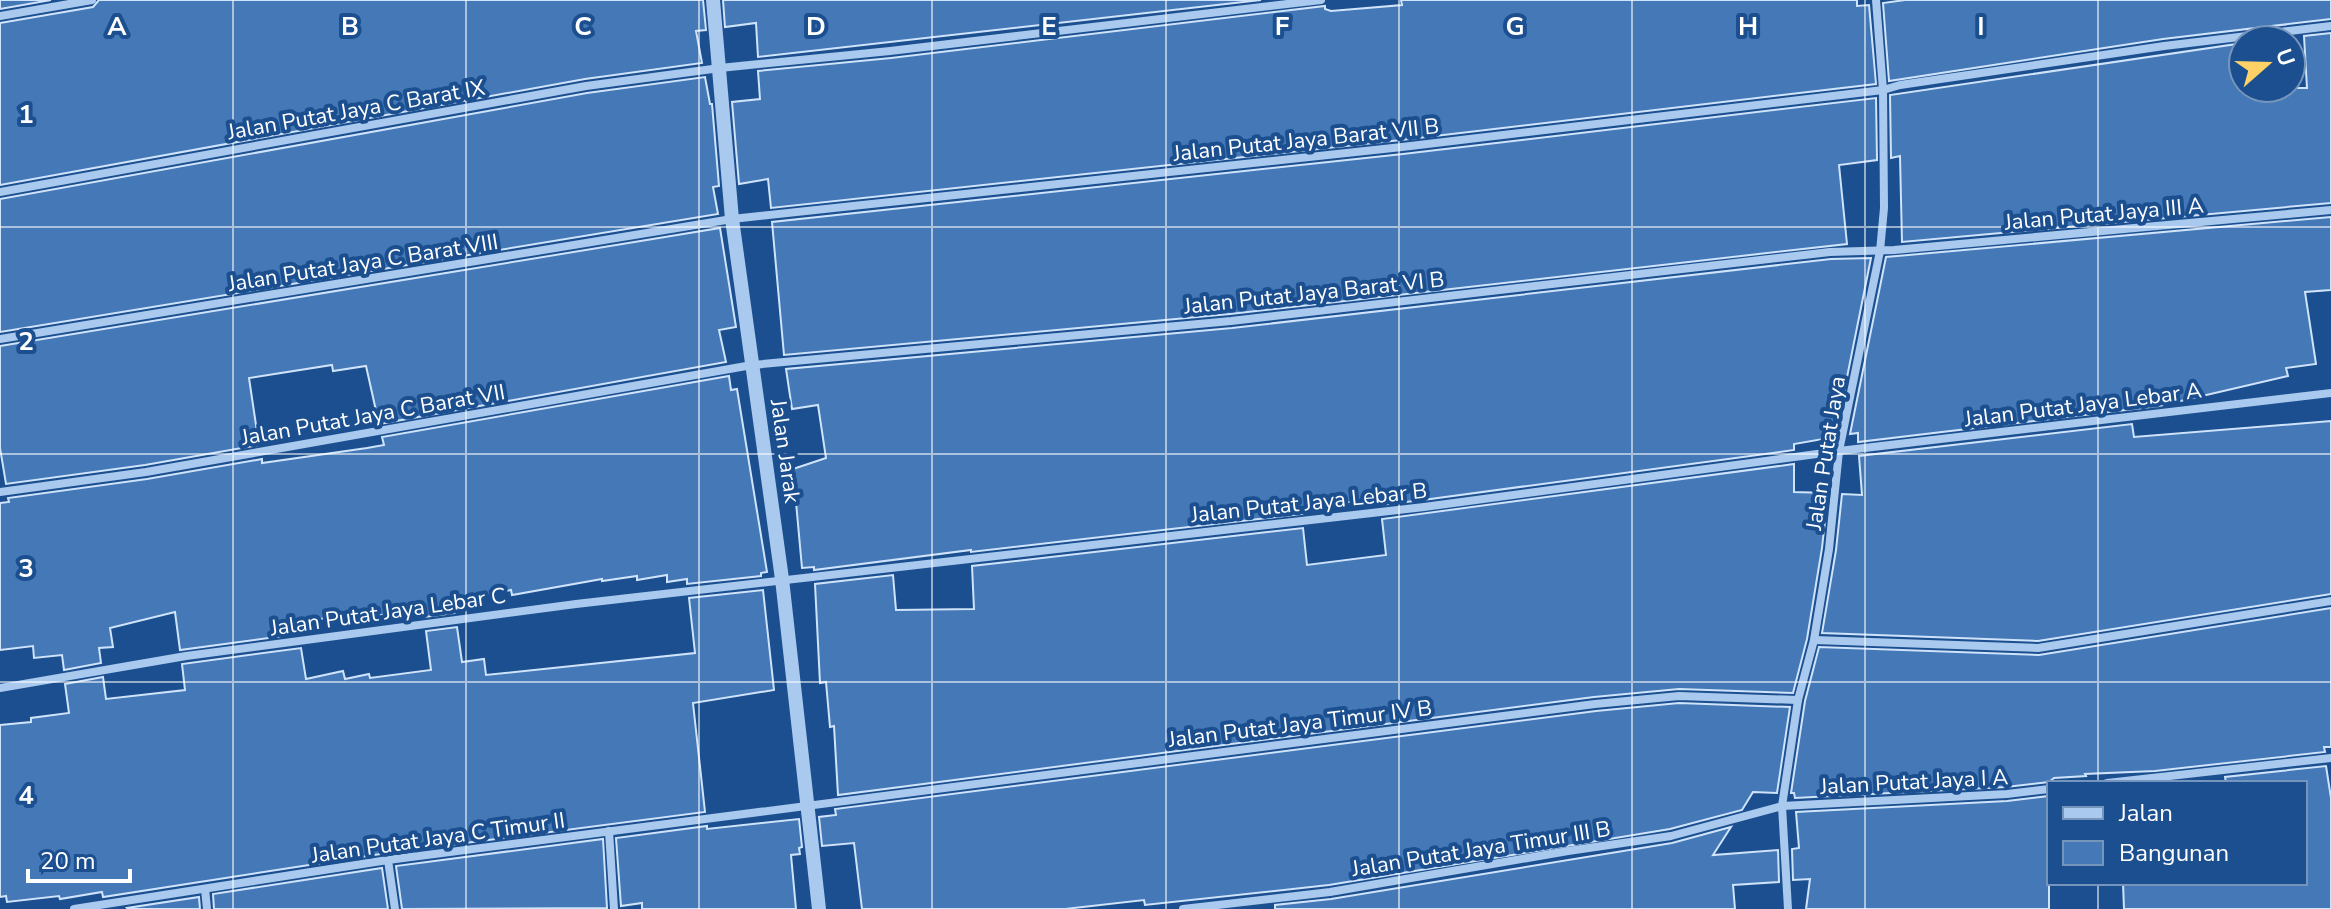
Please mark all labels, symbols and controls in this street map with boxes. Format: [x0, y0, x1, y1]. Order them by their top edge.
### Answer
text: A [107, 9, 127, 44]
text: B [341, 9, 359, 44]
text: C [574, 9, 592, 44]
text: D [806, 9, 826, 44]
text: E [1041, 9, 1057, 44]
text: F [1275, 9, 1289, 44]
text: G [1505, 9, 1525, 44]
text: H [1738, 9, 1758, 44]
text: I [1977, 9, 1985, 44]
north arrow [2227, 24, 2307, 104]
text: U [2268, 45, 2302, 70]
street label: Jalan Putat Jaya C Barat IX [224, 72, 488, 148]
text: 1 [18, 97, 34, 132]
street label: Jalan Putat Jaya Barat VII B [1171, 111, 1441, 169]
street label: Jalan Putat Jaya III A [2002, 190, 2205, 238]
street label: Jalan Putat Jaya C Barat VIII [225, 227, 500, 299]
street label: Jalan Putat Jaya Barat VI B [1181, 264, 1446, 322]
text: 2 [18, 324, 34, 359]
street label: Jalan Putat Jaya [1799, 374, 1853, 533]
street label: Jalan Putat Jaya Lebar A [1962, 376, 2203, 435]
street label: Jalan Putat Jaya C Barat VII [238, 377, 507, 453]
street label: Jalan Jarak [763, 396, 807, 506]
street label: Jalan Putat Jaya Lebar B [1188, 476, 1429, 530]
text: 3 [18, 551, 34, 586]
street label: Jalan Putat Jaya Lebar C [268, 581, 508, 644]
street label: Jalan Putat Jaya Timur IV B [1166, 693, 1434, 755]
street label: Jalan Putat Jaya I A [1818, 762, 2009, 802]
text: 4 [18, 778, 34, 813]
legend [2047, 781, 2307, 885]
text: Jalan [2118, 797, 2173, 829]
street label: Jalan Putat Jaya C Timur II [308, 805, 567, 871]
street label: Jalan Putat Jaya Timur III B [1349, 814, 1613, 884]
scale bar [28, 833, 130, 883]
text: Bangunan [2119, 837, 2229, 869]
text: 20 m [40, 845, 96, 877]

